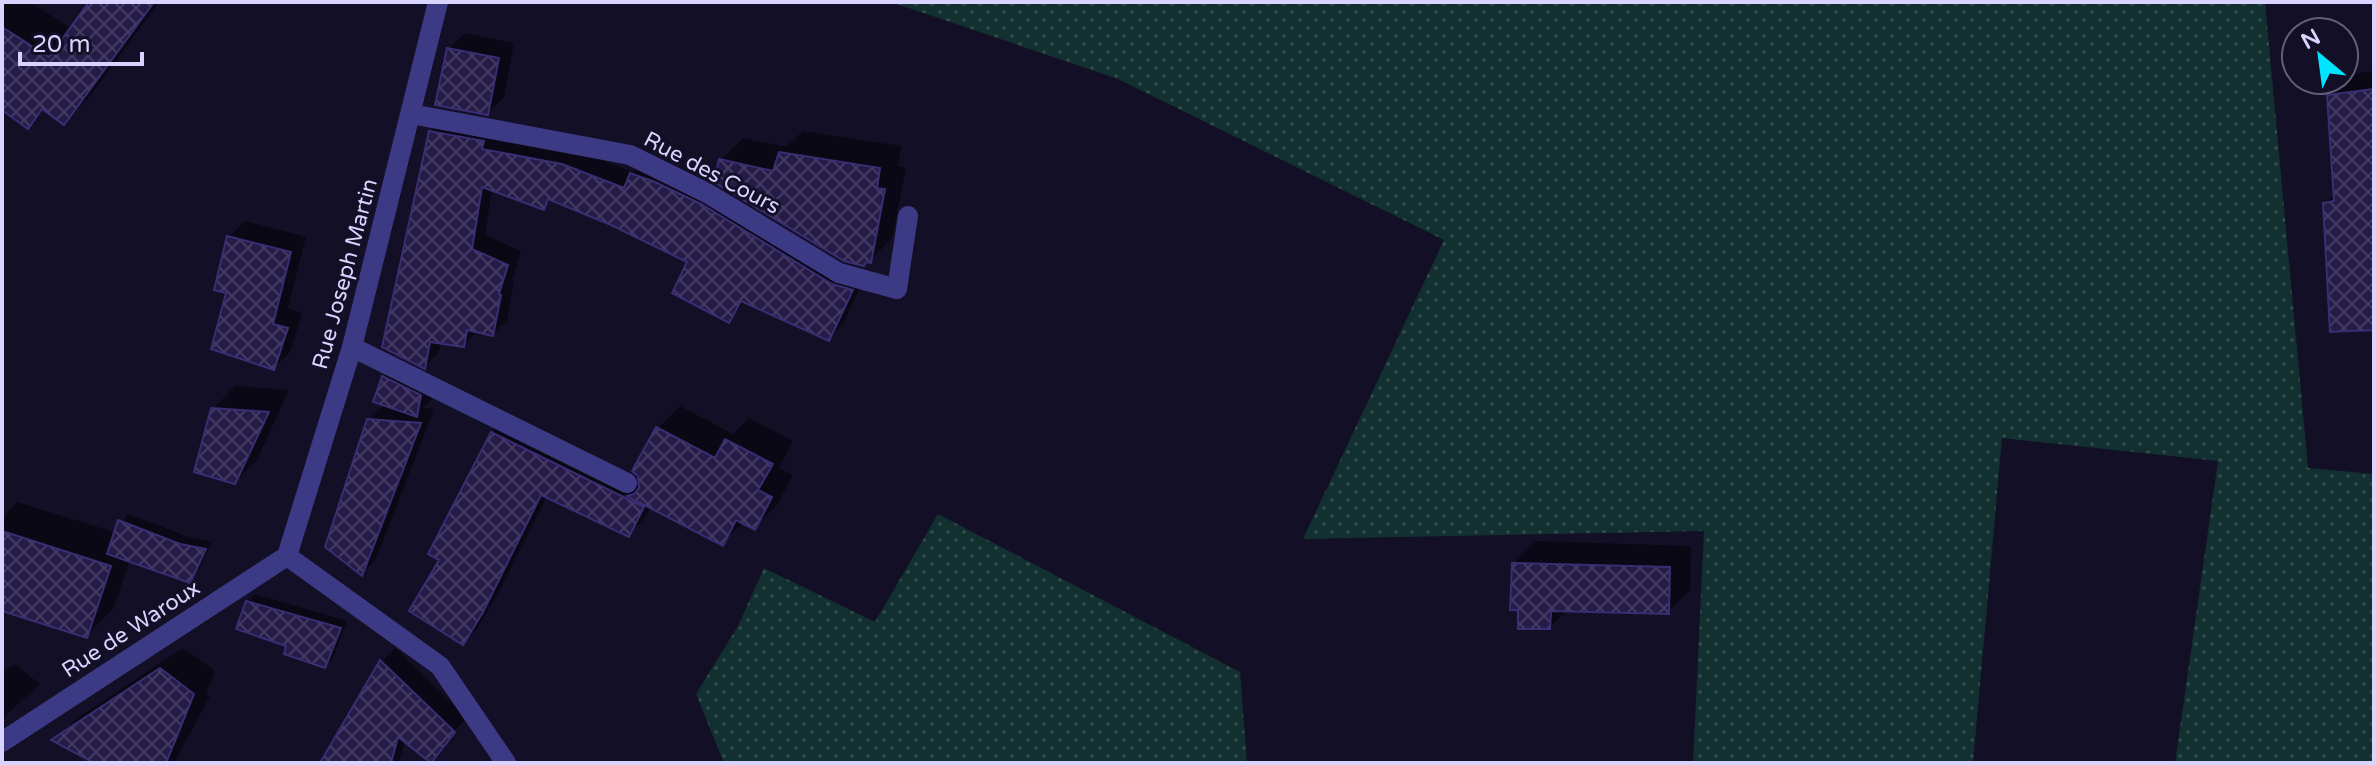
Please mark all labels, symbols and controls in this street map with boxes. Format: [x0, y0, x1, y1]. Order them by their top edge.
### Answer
scale bar [20, 16, 142, 66]
north arrow [2280, 16, 2360, 96]
text: N [2297, 24, 2325, 55]
text: 20 m [32, 30, 90, 59]
street label: Rue des Cours [639, 126, 785, 220]
street label: Rue Joseph Martin [307, 176, 383, 372]
street label: Rue de Waroux [57, 575, 205, 683]

